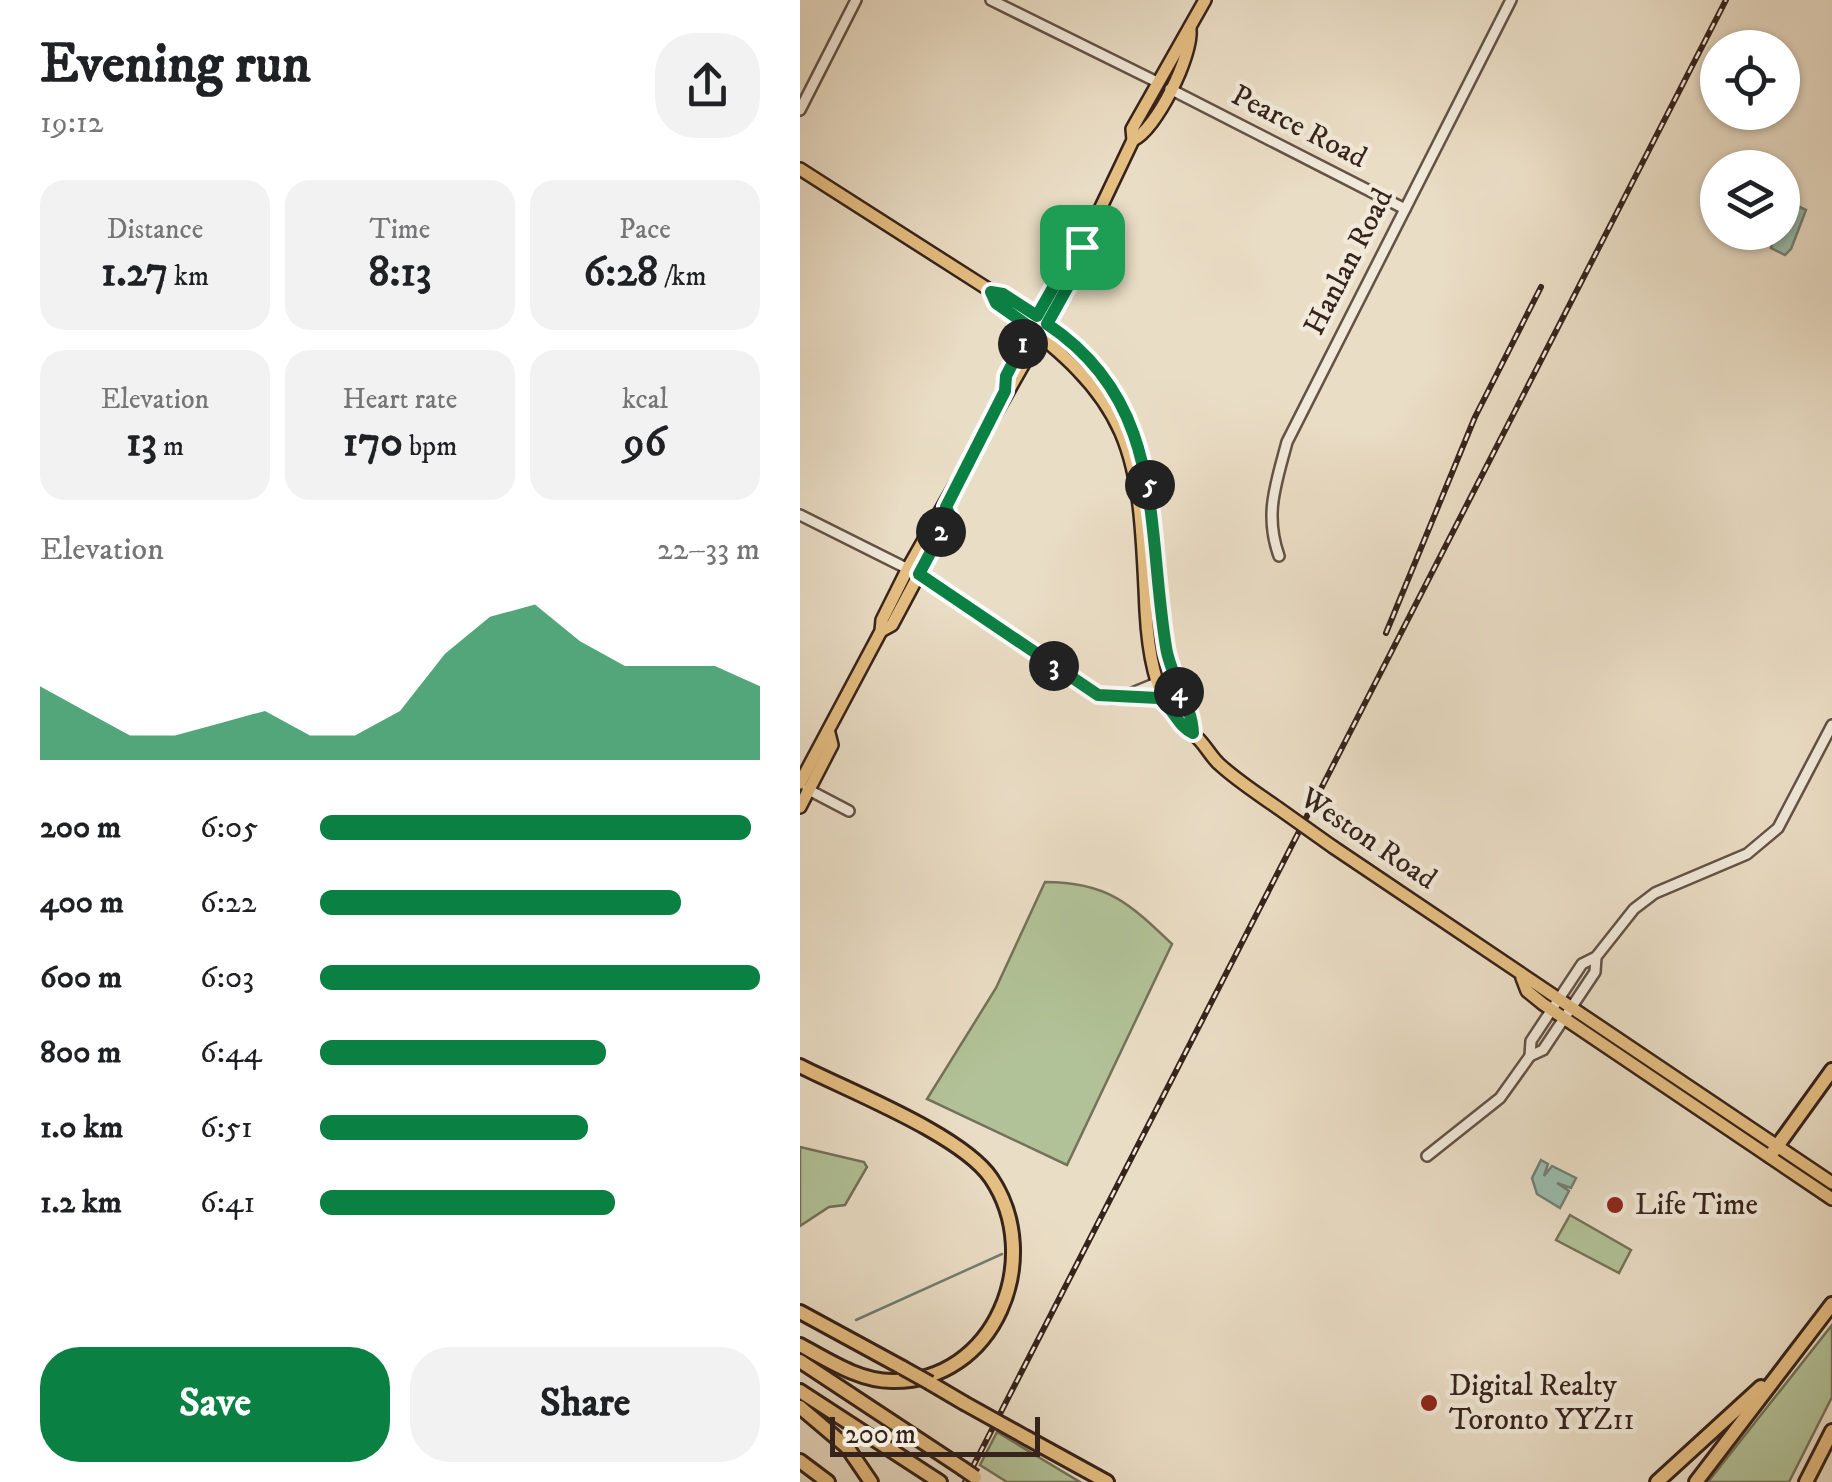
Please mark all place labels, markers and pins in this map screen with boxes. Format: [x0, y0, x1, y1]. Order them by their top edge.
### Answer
pin [1040, 205, 1125, 290]
pin: 1 [998, 319, 1048, 369]
pin: 5 [1125, 460, 1175, 510]
pin: 2 [916, 507, 966, 557]
pin: 3 [1029, 641, 1079, 691]
pin: 4 [1154, 667, 1204, 717]
place label: Life Time [1635, 1187, 1758, 1224]
marker: Life Time [1604, 1194, 1626, 1216]
place label: Digital Realty Toronto YYZ11 [1449, 1368, 1634, 1439]
marker: Digital Realty Toronto YYZ11 [1418, 1392, 1440, 1414]

